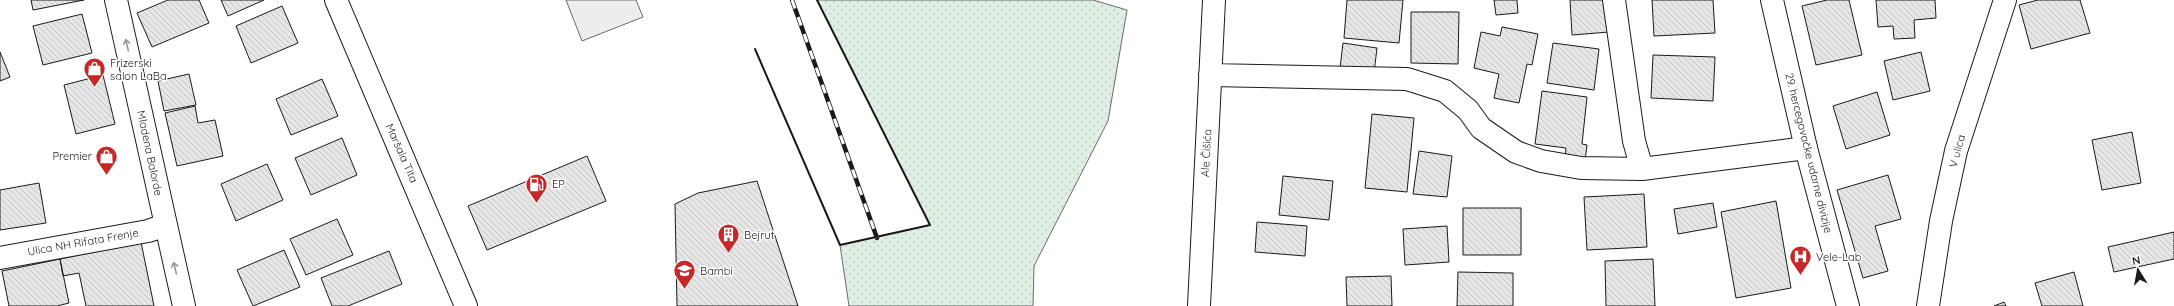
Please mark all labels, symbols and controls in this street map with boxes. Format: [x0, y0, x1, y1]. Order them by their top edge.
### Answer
one-way arrow [122, 39, 130, 52]
shop icon: Frizerski salon LaBa [81, 56, 107, 89]
place label: Frizerski salon LaBa [110, 56, 167, 83]
street label: 29. hercegovačke udarne divizije [1782, 71, 1836, 235]
street label: Mladena Balorde [134, 109, 166, 197]
street label: Maršala Tita [383, 121, 421, 185]
street label: Ale Čišića [1198, 129, 1214, 177]
street label: V ulica [1946, 133, 1968, 169]
shop icon: Premier [94, 143, 120, 176]
place label: Premier [52, 149, 93, 163]
fuel station icon: EP [524, 171, 550, 204]
place label: EP [552, 177, 565, 191]
building icon: Bejrut [716, 222, 742, 255]
street label: Ulica NH Rifata Frenje [26, 225, 140, 259]
place label: Bejrut [744, 228, 775, 242]
hospital icon: Vele-Lab [1787, 244, 1813, 277]
place label: Vele-Lab [1816, 250, 1862, 264]
north arrow [2118, 250, 2158, 290]
text: N [2131, 253, 2141, 268]
school or university icon: Bambi [671, 258, 697, 291]
one-way arrow [171, 262, 179, 275]
place label: Bambi [700, 264, 733, 278]

